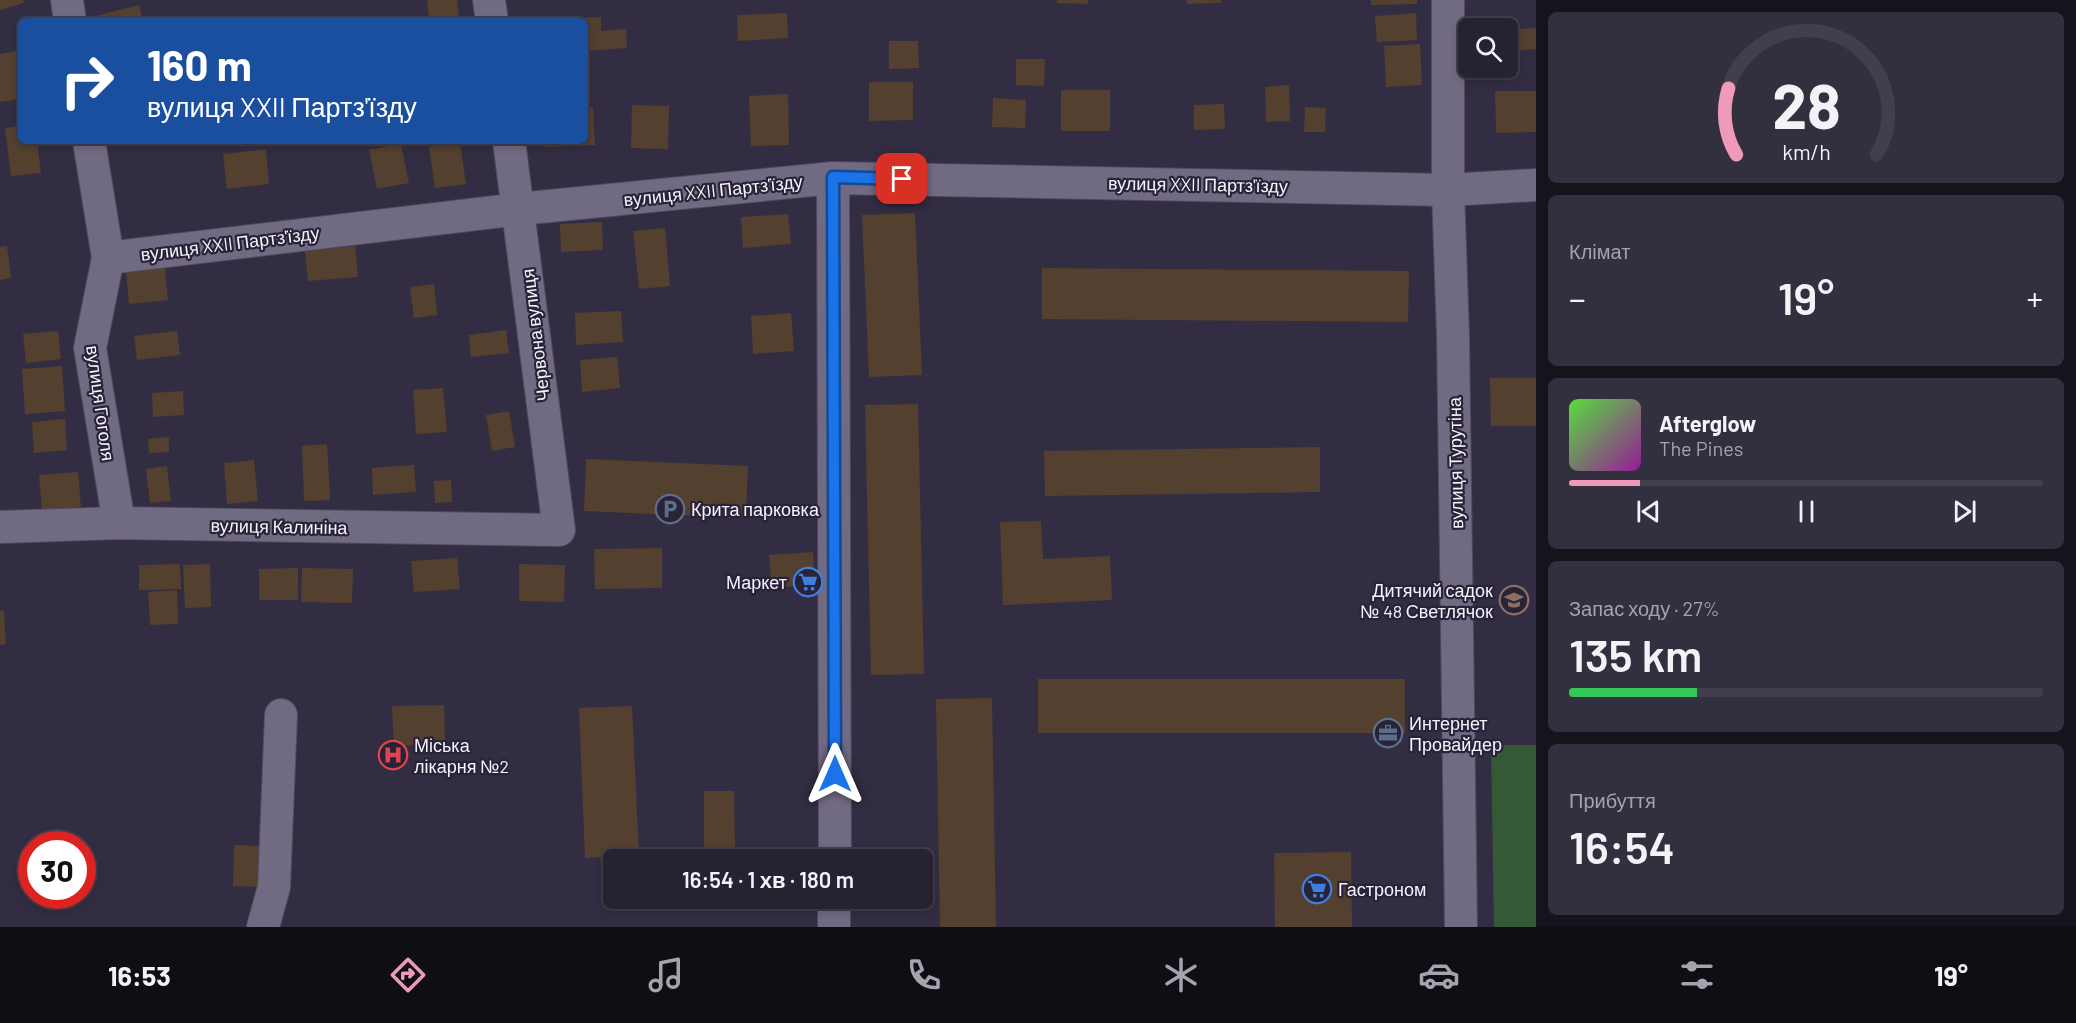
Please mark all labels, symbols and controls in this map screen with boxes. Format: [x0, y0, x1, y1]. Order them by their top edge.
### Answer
map controls [1458, 18, 1518, 78]
button: search [1458, 18, 1518, 78]
text: 160 m [147, 39, 252, 89]
icon: right [48, 42, 126, 120]
text: 28 [1772, 67, 1840, 141]
text: вулиця XXII Партз'їзду [147, 90, 417, 122]
text: km/h [1782, 139, 1830, 164]
pin [876, 153, 927, 204]
icon: arrive [885, 162, 918, 195]
street label: вулиця XXII Партз'їзду [622, 170, 804, 210]
street label: вулиця XXII Партз'їзду [1108, 171, 1288, 197]
street label: вулиця XXII Партз'їзду [139, 221, 321, 265]
text: Клімат [1569, 239, 1630, 263]
street label: Червона вулиця [516, 267, 554, 403]
text: 19° [1778, 270, 1834, 324]
text: − [1569, 278, 1586, 318]
text: + [2027, 278, 2043, 318]
street label: вулиця Гоголя [82, 344, 120, 462]
street label: вулиця Турутіна [1443, 396, 1467, 529]
text: Afterglow [1659, 410, 1756, 436]
text: The Pines [1659, 436, 1743, 460]
parking icon: Крита парковка [654, 493, 686, 525]
icon: previous [1632, 495, 1665, 528]
icon: pause [1790, 495, 1823, 528]
icon: next [1948, 495, 1981, 528]
place label: Крита парковка [691, 498, 820, 520]
street label: вулиця Калиніна [210, 514, 349, 538]
supermarket icon: Маркет [792, 566, 824, 598]
place label: Маркет [726, 571, 787, 593]
place label: Дитячий садок № 48 Светлячок [1360, 579, 1493, 622]
school or university icon: Дитячий садок № 48 Светлячок [1498, 584, 1530, 616]
text: Запас ходу · 27% [1569, 596, 1720, 620]
text: 135 km [1569, 627, 1702, 681]
place label: Интернет Провайдер [1409, 712, 1502, 755]
office icon: Интернет Провайдер [1372, 717, 1404, 749]
place label: Міська лікарня №2 [414, 734, 509, 777]
hospital icon: Міська лікарня №2 [377, 739, 409, 771]
position arrow [803, 742, 867, 806]
text: Прибуття [1569, 788, 1656, 812]
text: 16:54 [1569, 819, 1675, 873]
speed limit sign: 30 [18, 831, 96, 909]
text: 16:54 · 1 хв · 180 m [682, 866, 854, 892]
supermarket icon: Гастроном [1301, 873, 1333, 905]
place label: Гастроном [1338, 878, 1426, 900]
icon: directions [387, 954, 429, 996]
icon: music [645, 954, 687, 996]
icon: phone [903, 954, 945, 996]
icon: climate [1160, 954, 1202, 996]
icon: car [1418, 954, 1460, 996]
icon: filters [1676, 954, 1718, 996]
text: 16:53 [108, 959, 171, 991]
text: 19° [1934, 959, 1968, 991]

